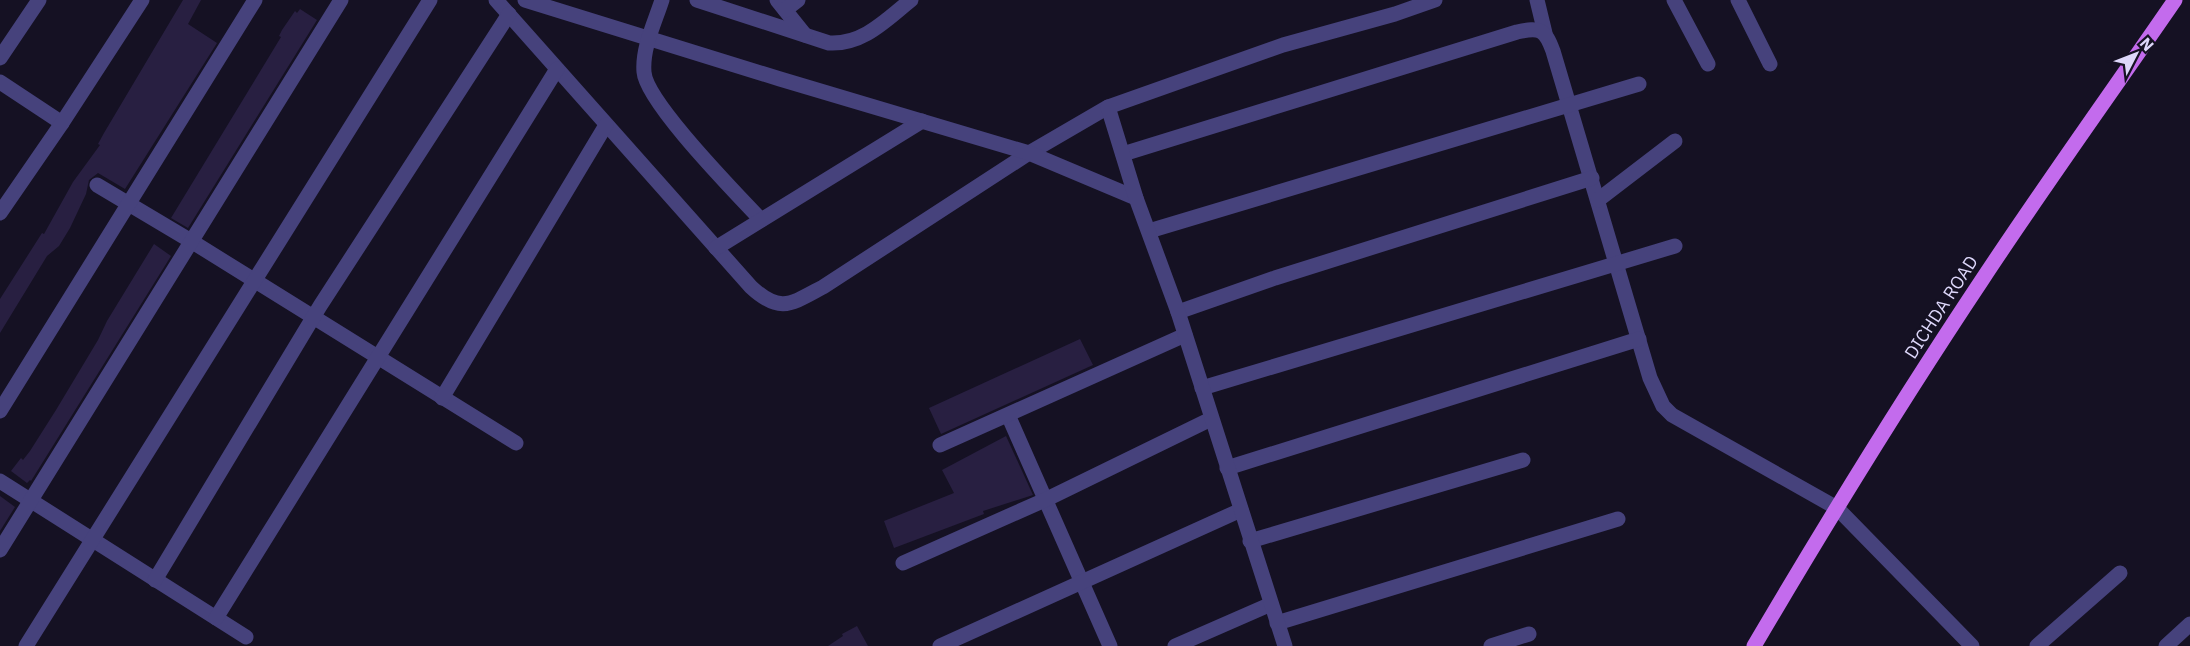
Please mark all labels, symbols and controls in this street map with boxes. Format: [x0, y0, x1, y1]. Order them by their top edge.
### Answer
north arrow [2106, 24, 2166, 84]
text: N [2136, 33, 2158, 55]
street label: DICHDA ROAD [1899, 251, 1983, 363]

